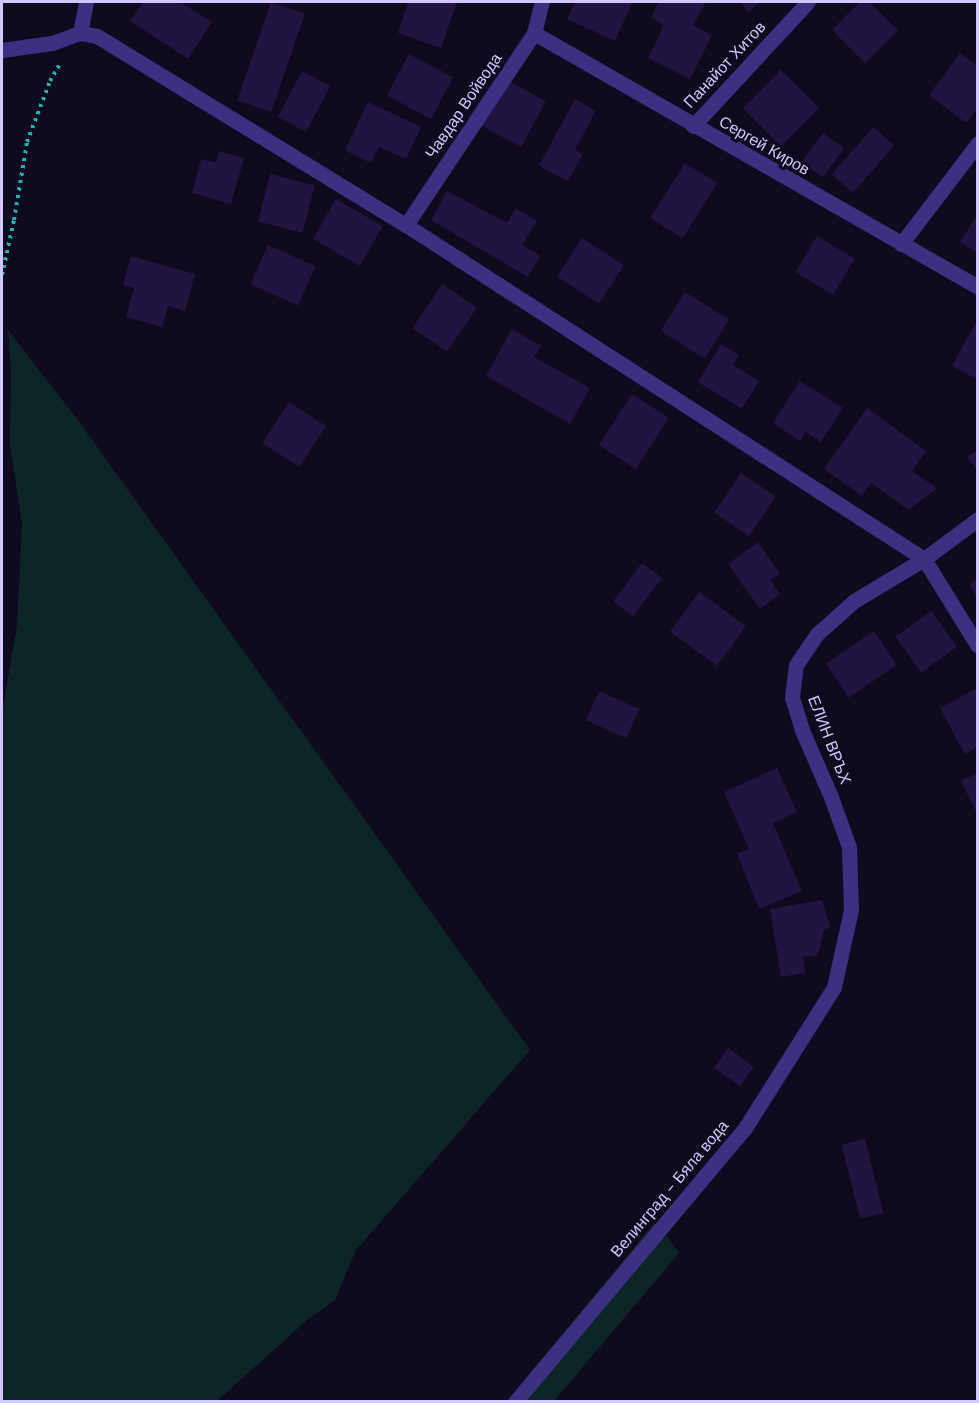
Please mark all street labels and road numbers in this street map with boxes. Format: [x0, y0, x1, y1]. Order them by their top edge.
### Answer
street label: Панайот Хитов [680, 18, 770, 112]
street label: Чавдар Войвода [422, 50, 506, 162]
street label: Сергей Киров [715, 112, 813, 180]
street label: ЕЛИН ВРЪХ [803, 693, 855, 787]
street label: Велинград - Бяла вода [607, 1117, 733, 1261]

